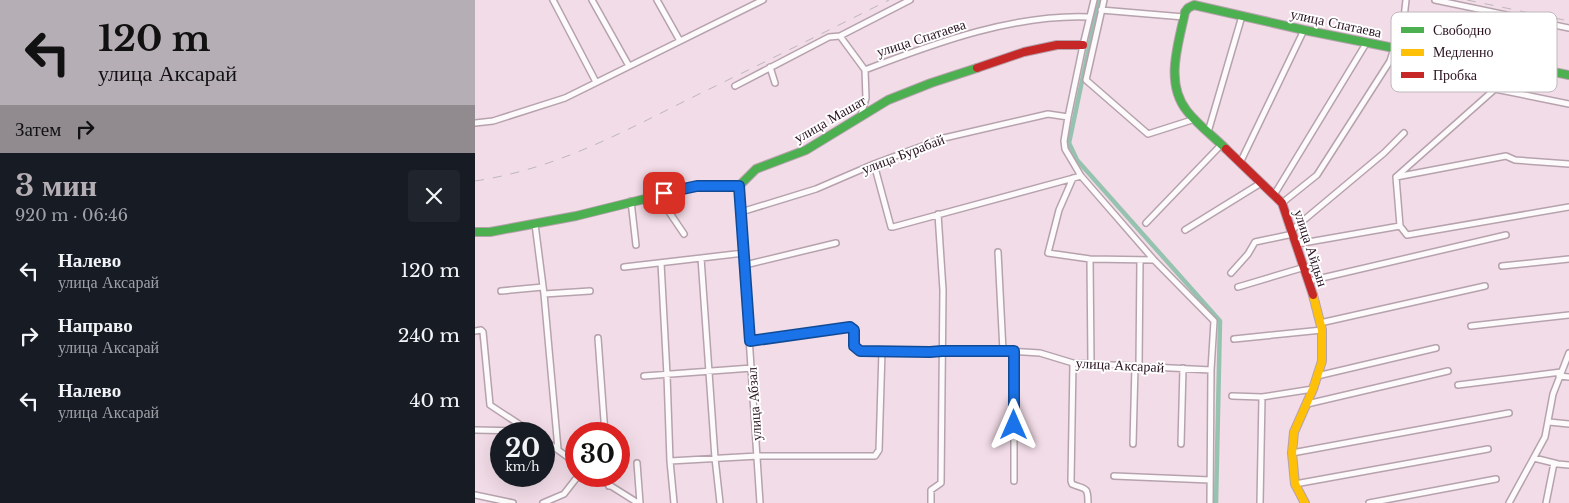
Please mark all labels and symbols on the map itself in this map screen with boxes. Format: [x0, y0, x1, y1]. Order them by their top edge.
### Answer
street label: улица Спатаева [1289, 5, 1384, 42]
legend [1391, 12, 1557, 92]
street label: улица Спатаева [874, 15, 969, 61]
text: Свободно [1433, 21, 1491, 39]
text: Медленно [1433, 43, 1494, 61]
text: Пробка [1433, 66, 1478, 84]
street label: улица Машат [791, 91, 869, 147]
street label: улица Бурабай [859, 130, 947, 178]
pin [643, 172, 685, 214]
street label: улица Айдын [1290, 207, 1332, 289]
street label: улица Аксарай [1075, 354, 1165, 376]
street label: улица Абзал [742, 366, 766, 442]
position arrow [987, 398, 1039, 450]
speed limit sign: 30 [565, 422, 630, 487]

